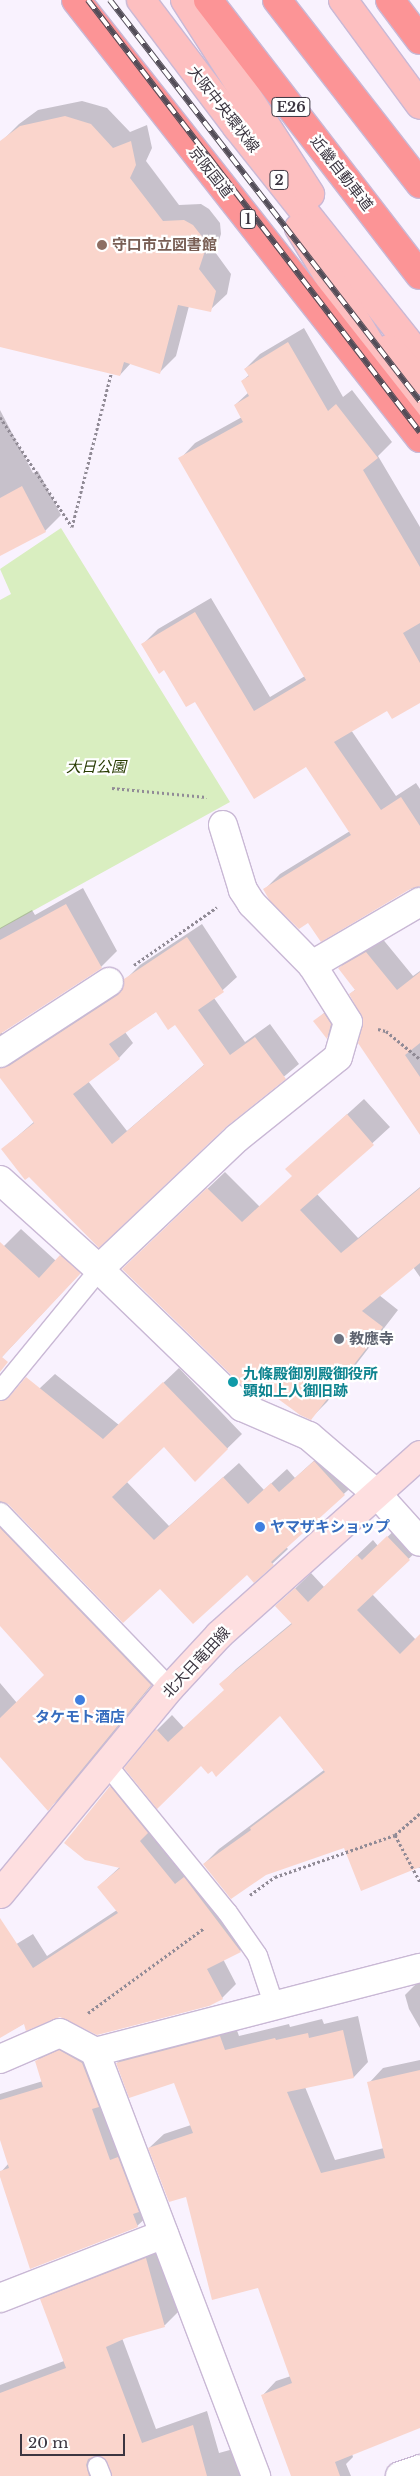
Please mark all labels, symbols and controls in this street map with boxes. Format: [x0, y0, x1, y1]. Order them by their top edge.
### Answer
street label: 大阪中央環状線 [185, 62, 263, 156]
road number: E26 [271, 95, 311, 118]
street label: 近畿自動車道 [307, 132, 377, 214]
street label: 京阪国道 [185, 143, 237, 201]
road number: 2 [269, 168, 289, 192]
road number: 1 [239, 208, 257, 230]
place label: 守口市立図書館 [112, 236, 217, 254]
marker: 守口市立図書館 [96, 239, 108, 251]
park label: 大日公園 [66, 758, 126, 776]
place label: 教應寺 [349, 1330, 394, 1348]
marker: 教應寺 [333, 1333, 345, 1345]
place label: 九條殿御別殿御役所 顕如上人御旧跡 [243, 1364, 378, 1399]
marker: 九條殿御別殿御役所 顕如上人御旧跡 [227, 1376, 239, 1388]
place label: ヤマザキショップ [270, 1518, 390, 1536]
marker: ヤマザキショップ [254, 1521, 266, 1533]
street label: 北大日竜田線 [159, 1623, 233, 1701]
marker: タケモト酒店 [74, 1694, 86, 1706]
place label: タケモト酒店 [35, 1708, 125, 1726]
scale bar [22, 2424, 128, 2456]
text: 20 m [28, 2433, 68, 2452]

